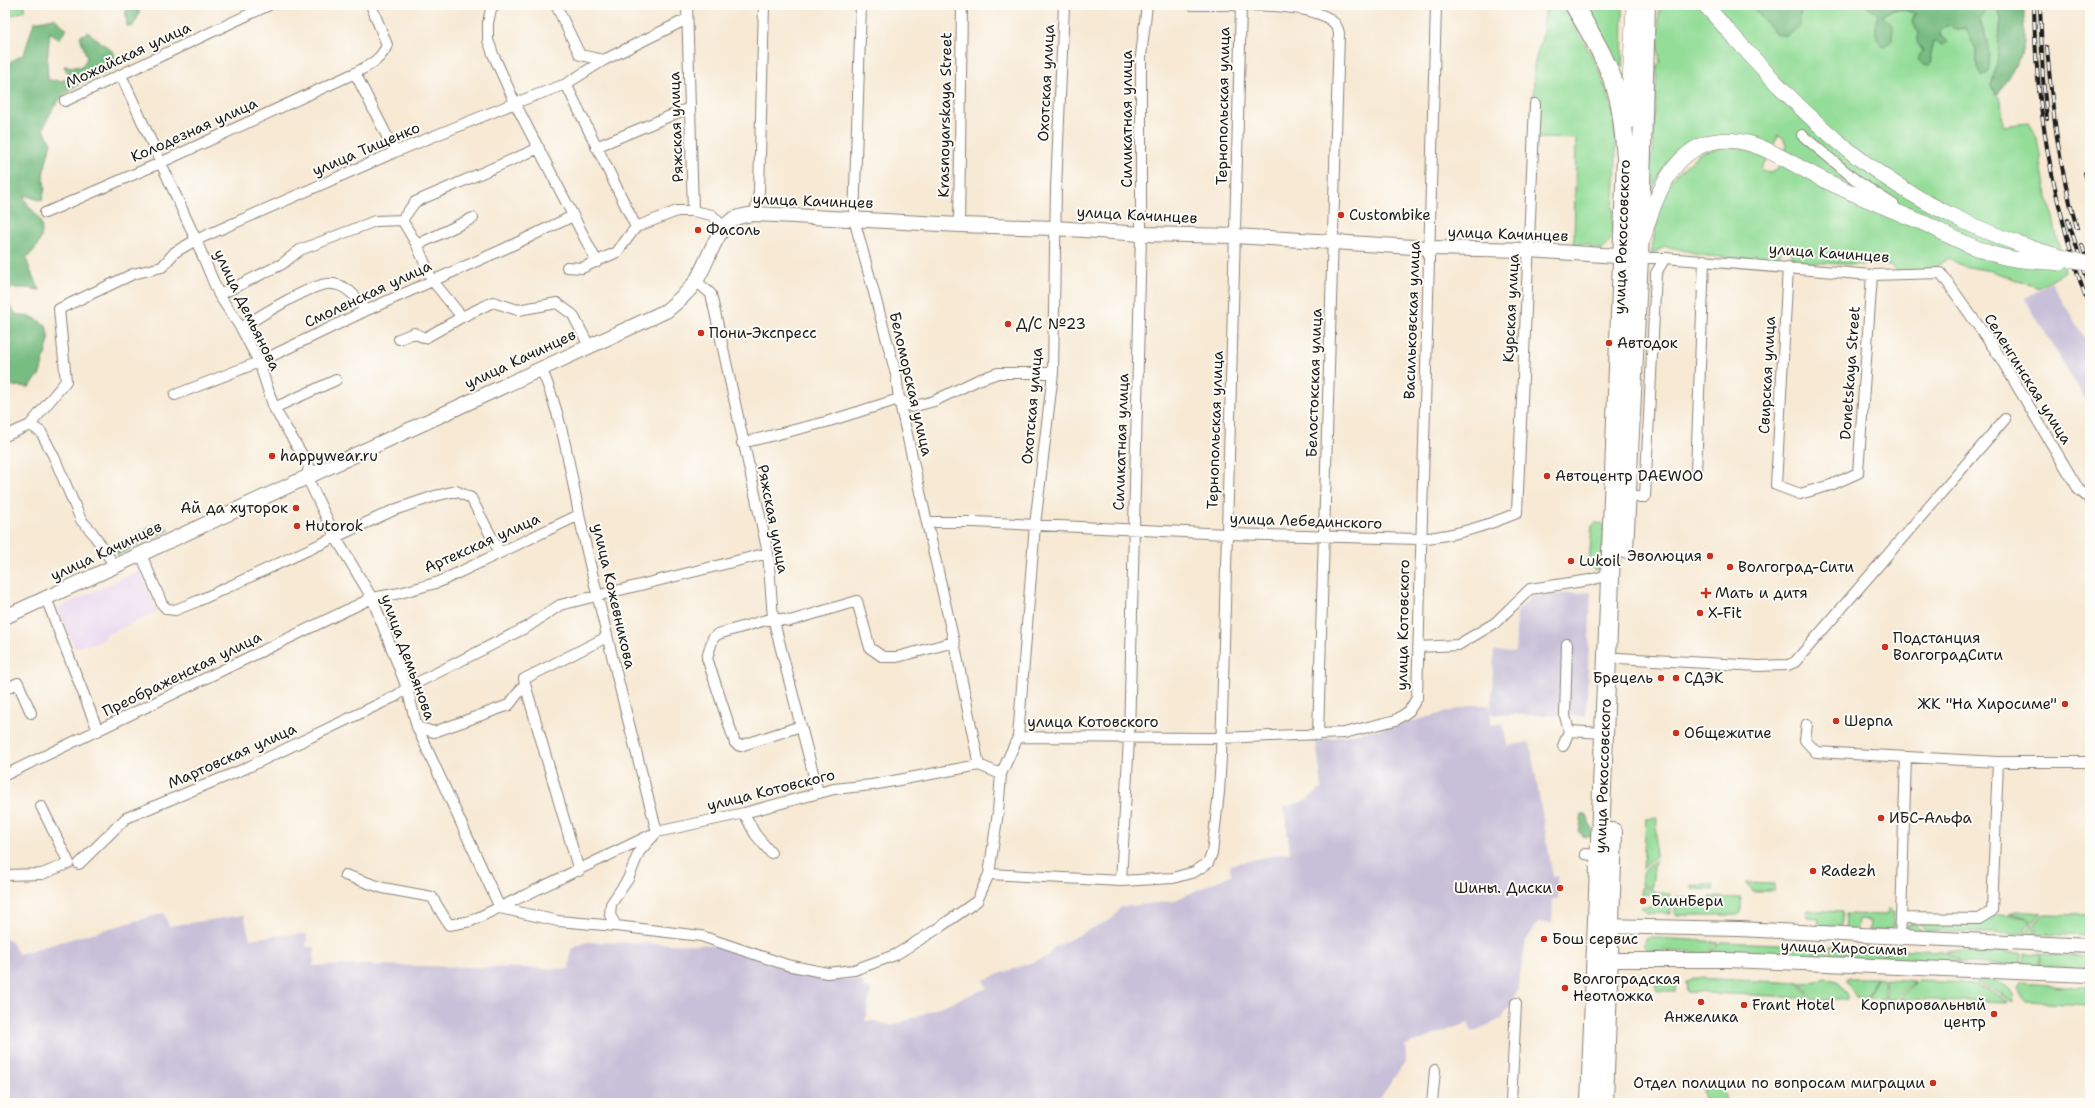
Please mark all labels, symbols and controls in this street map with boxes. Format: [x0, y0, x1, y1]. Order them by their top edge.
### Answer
street label: Можайская улица [62, 17, 195, 93]
street label: Охотская улица [1033, 23, 1059, 142]
street label: Тернопольская улица [1212, 26, 1234, 185]
street label: Krasnoyarskaya Street [934, 32, 956, 198]
street label: Силикатная улица [1117, 50, 1137, 188]
street label: Ряжская улица [664, 71, 688, 183]
street label: Колодезная улица [128, 93, 261, 167]
street label: улица Тищенко [309, 117, 423, 181]
street label: улица Рокоссовского [1609, 159, 1635, 315]
street label: улица Качинцев [752, 189, 874, 213]
street label: улица Качинцев [1076, 202, 1198, 228]
place label: Custombike [1349, 205, 1431, 225]
marker: Custombike [1336, 210, 1346, 220]
place label: Фасоль [706, 220, 761, 240]
street label: улица Качинцев [1447, 222, 1569, 246]
marker: Фасоль [693, 225, 703, 235]
street label: улица Качинцев [1768, 239, 1890, 267]
street label: Васильковская улица [1399, 240, 1425, 400]
street label: улица Демьянова [209, 246, 285, 375]
street label: Курская улица [1498, 252, 1524, 363]
street label: Смоленская улица [301, 255, 435, 332]
street label: Donetskaya Street [1835, 305, 1865, 441]
street label: Белостокская улица [1301, 307, 1327, 458]
street label: Беломорская улица [885, 310, 937, 459]
street label: Селенгинская улица [1980, 310, 2077, 449]
place label: Д/С №23 [1016, 314, 1086, 334]
street label: Свирская улица [1754, 315, 1780, 434]
marker: Д/С №23 [1003, 319, 1013, 329]
place label: Пони-Экспресс [709, 323, 817, 343]
street label: улица Качинцев [461, 324, 579, 394]
marker: Пони-Экспресс [696, 328, 706, 338]
place label: Автодок [1617, 333, 1678, 353]
marker: Автодок [1604, 338, 1614, 348]
street label: Охотская улица [1017, 346, 1047, 465]
street label: Тернопольская улица [1202, 350, 1228, 510]
street label: Силикатная улица [1109, 372, 1133, 511]
place label: happywear.ru [280, 446, 378, 466]
marker: happywear.ru [267, 451, 277, 461]
street label: Ряжская улица [753, 463, 794, 576]
place label: Автоцентр DAEWOO [1555, 466, 1703, 486]
marker: Автоцентр DAEWOO [1542, 471, 1552, 481]
place label: Ай да хуторок [181, 498, 288, 518]
marker: Ай да хуторок [291, 503, 301, 513]
street label: Артекская улица [421, 508, 544, 578]
street label: улица Лебединского [1229, 508, 1383, 534]
street label: улица Качинцев [47, 516, 165, 586]
place label: Hutorok [305, 516, 363, 536]
marker: Hutorok [292, 521, 302, 531]
street label: улица Кожевникова [588, 521, 641, 671]
place label: Эволюция [1627, 546, 1702, 566]
place label: Lukoil [1579, 551, 1621, 571]
marker: Эволюция [1705, 551, 1715, 561]
marker: Lukoil [1566, 556, 1576, 566]
place label: Волгоград-Сити [1738, 557, 1854, 577]
street label: улица Котовского [1392, 559, 1414, 691]
marker: Волгоград-Сити [1725, 562, 1735, 572]
place label: Мать и дитя [1715, 583, 1808, 603]
marker: Мать и дитя [1700, 587, 1712, 599]
street label: улица Демьянова [376, 591, 440, 723]
place label: X-Fit [1708, 603, 1742, 623]
marker: X-Fit [1695, 608, 1705, 618]
street label: Преображенская улица [99, 626, 265, 721]
place label: Подстанция ВолгоградСити [1893, 628, 2003, 665]
marker: Подстанция ВолгоградСити [1880, 642, 1890, 652]
place label: Брецель [1593, 668, 1653, 688]
place label: СДЭК [1684, 668, 1724, 688]
marker: Брецель [1656, 673, 1666, 683]
marker: СДЭК [1671, 673, 1681, 683]
place label: ЖК "На Хиросиме" [1917, 694, 2057, 714]
street label: улица Рокоссовского [1590, 698, 1616, 854]
marker: ЖК "На Хиросиме" [2060, 699, 2070, 709]
place label: Шерпа [1844, 711, 1894, 731]
street label: улица Котовского [1027, 712, 1159, 732]
marker: Шерпа [1831, 716, 1841, 726]
street label: Мартовская улица [164, 718, 300, 793]
place label: Общежитие [1684, 723, 1772, 743]
marker: Общежитие [1671, 728, 1681, 738]
street label: улица Котовского [705, 764, 837, 816]
place label: ИБС-Альфа [1889, 808, 1973, 828]
marker: ИБС-Альфа [1876, 813, 1886, 823]
place label: Radezh [1821, 861, 1876, 881]
marker: Radezh [1808, 866, 1818, 876]
place label: Шины. Диски [1454, 878, 1552, 898]
marker: Шины. Диски [1555, 883, 1565, 893]
place label: БлинБери [1651, 891, 1723, 911]
marker: БлинБери [1638, 896, 1648, 906]
place label: Бош сервис [1552, 929, 1638, 949]
marker: Бош сервис [1539, 934, 1549, 944]
street label: улица Хиросимы [1780, 936, 1908, 960]
place label: Волгоградская Неотложка [1573, 969, 1681, 1006]
marker: Волгоградская Неотложка [1560, 983, 1570, 993]
place label: Frant Hotel [1752, 995, 1835, 1015]
place label: Корпировальный центр [1861, 995, 1986, 1032]
marker: Анжелика [1696, 997, 1706, 1007]
marker: Frant Hotel [1739, 1000, 1749, 1010]
place label: Анжелика [1664, 1007, 1739, 1027]
marker: Корпировальный центр [1989, 1009, 1999, 1019]
place label: Отдел полиции по вопросам миграции [1633, 1073, 1925, 1093]
marker: Отдел полиции по вопросам миграции [1928, 1078, 1938, 1088]

